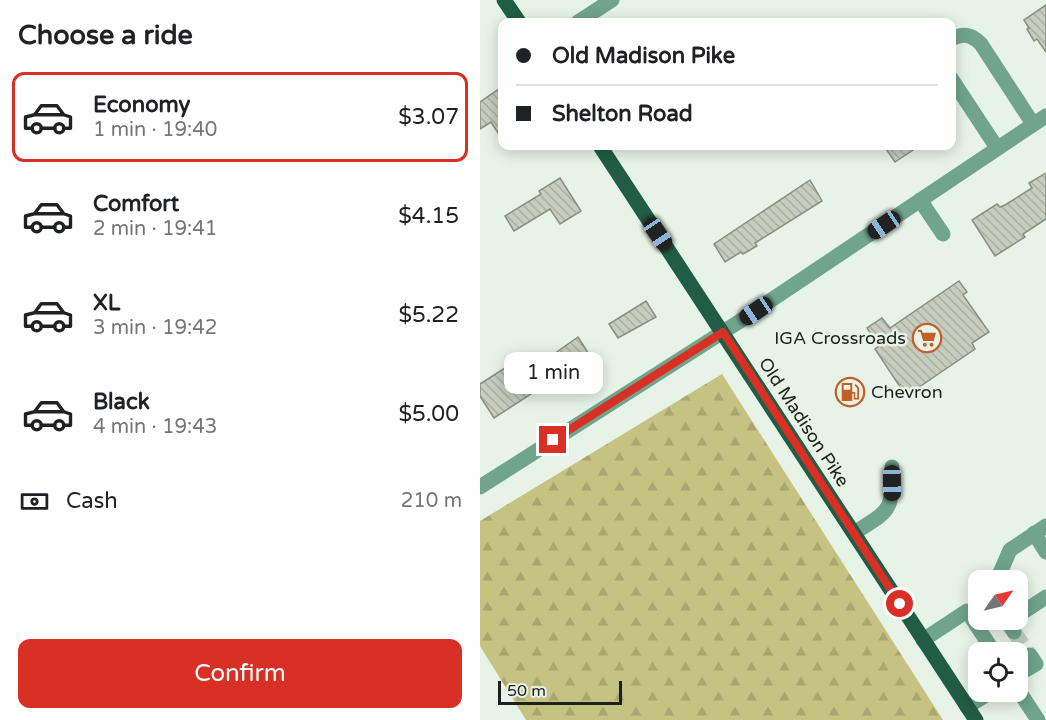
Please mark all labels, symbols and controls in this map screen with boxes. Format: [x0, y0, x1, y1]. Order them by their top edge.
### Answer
text: Choose a ride [18, 19, 193, 52]
text: Old Madison Pike [552, 43, 735, 69]
icon: car [21, 90, 75, 144]
text: Economy [93, 92, 190, 118]
text: Shelton Road [552, 101, 693, 127]
text: $3.07 [398, 104, 459, 130]
text: 1 min · 19:40 [93, 118, 217, 142]
icon: car [21, 189, 75, 243]
text: Comfort [93, 191, 179, 217]
text: $4.15 [398, 203, 459, 229]
car [864, 207, 904, 243]
car [640, 214, 676, 254]
text: 2 min · 19:41 [93, 217, 217, 241]
icon: car [21, 288, 75, 342]
text: XL [93, 290, 120, 316]
car [736, 293, 776, 329]
text: $5.22 [398, 302, 459, 328]
text: 3 min · 19:42 [93, 316, 217, 340]
supermarket icon: IGA Crossroads [911, 322, 943, 354]
place label: IGA Crossroads [774, 327, 906, 349]
callout: 1 min [503, 353, 602, 395]
street label: Old Madison Pike [754, 353, 854, 491]
text: 1 min [527, 361, 580, 385]
fuel station icon: Chevron [834, 376, 866, 408]
place label: Chevron [871, 381, 943, 403]
icon: car [21, 387, 75, 441]
text: Black [93, 389, 150, 415]
text: $5.00 [398, 401, 459, 427]
text: 4 min · 19:43 [93, 415, 217, 439]
route end [539, 426, 566, 453]
car [883, 465, 901, 501]
icon: cash [18, 485, 51, 518]
text: Cash [66, 488, 118, 514]
text: 210 m [401, 489, 462, 513]
north arrow [968, 570, 1028, 630]
map controls [968, 570, 1028, 702]
route start [886, 590, 913, 617]
button: Confirm [18, 639, 462, 708]
button: locate [968, 642, 1028, 702]
scale bar [498, 678, 622, 706]
text: 50 m [507, 681, 546, 701]

